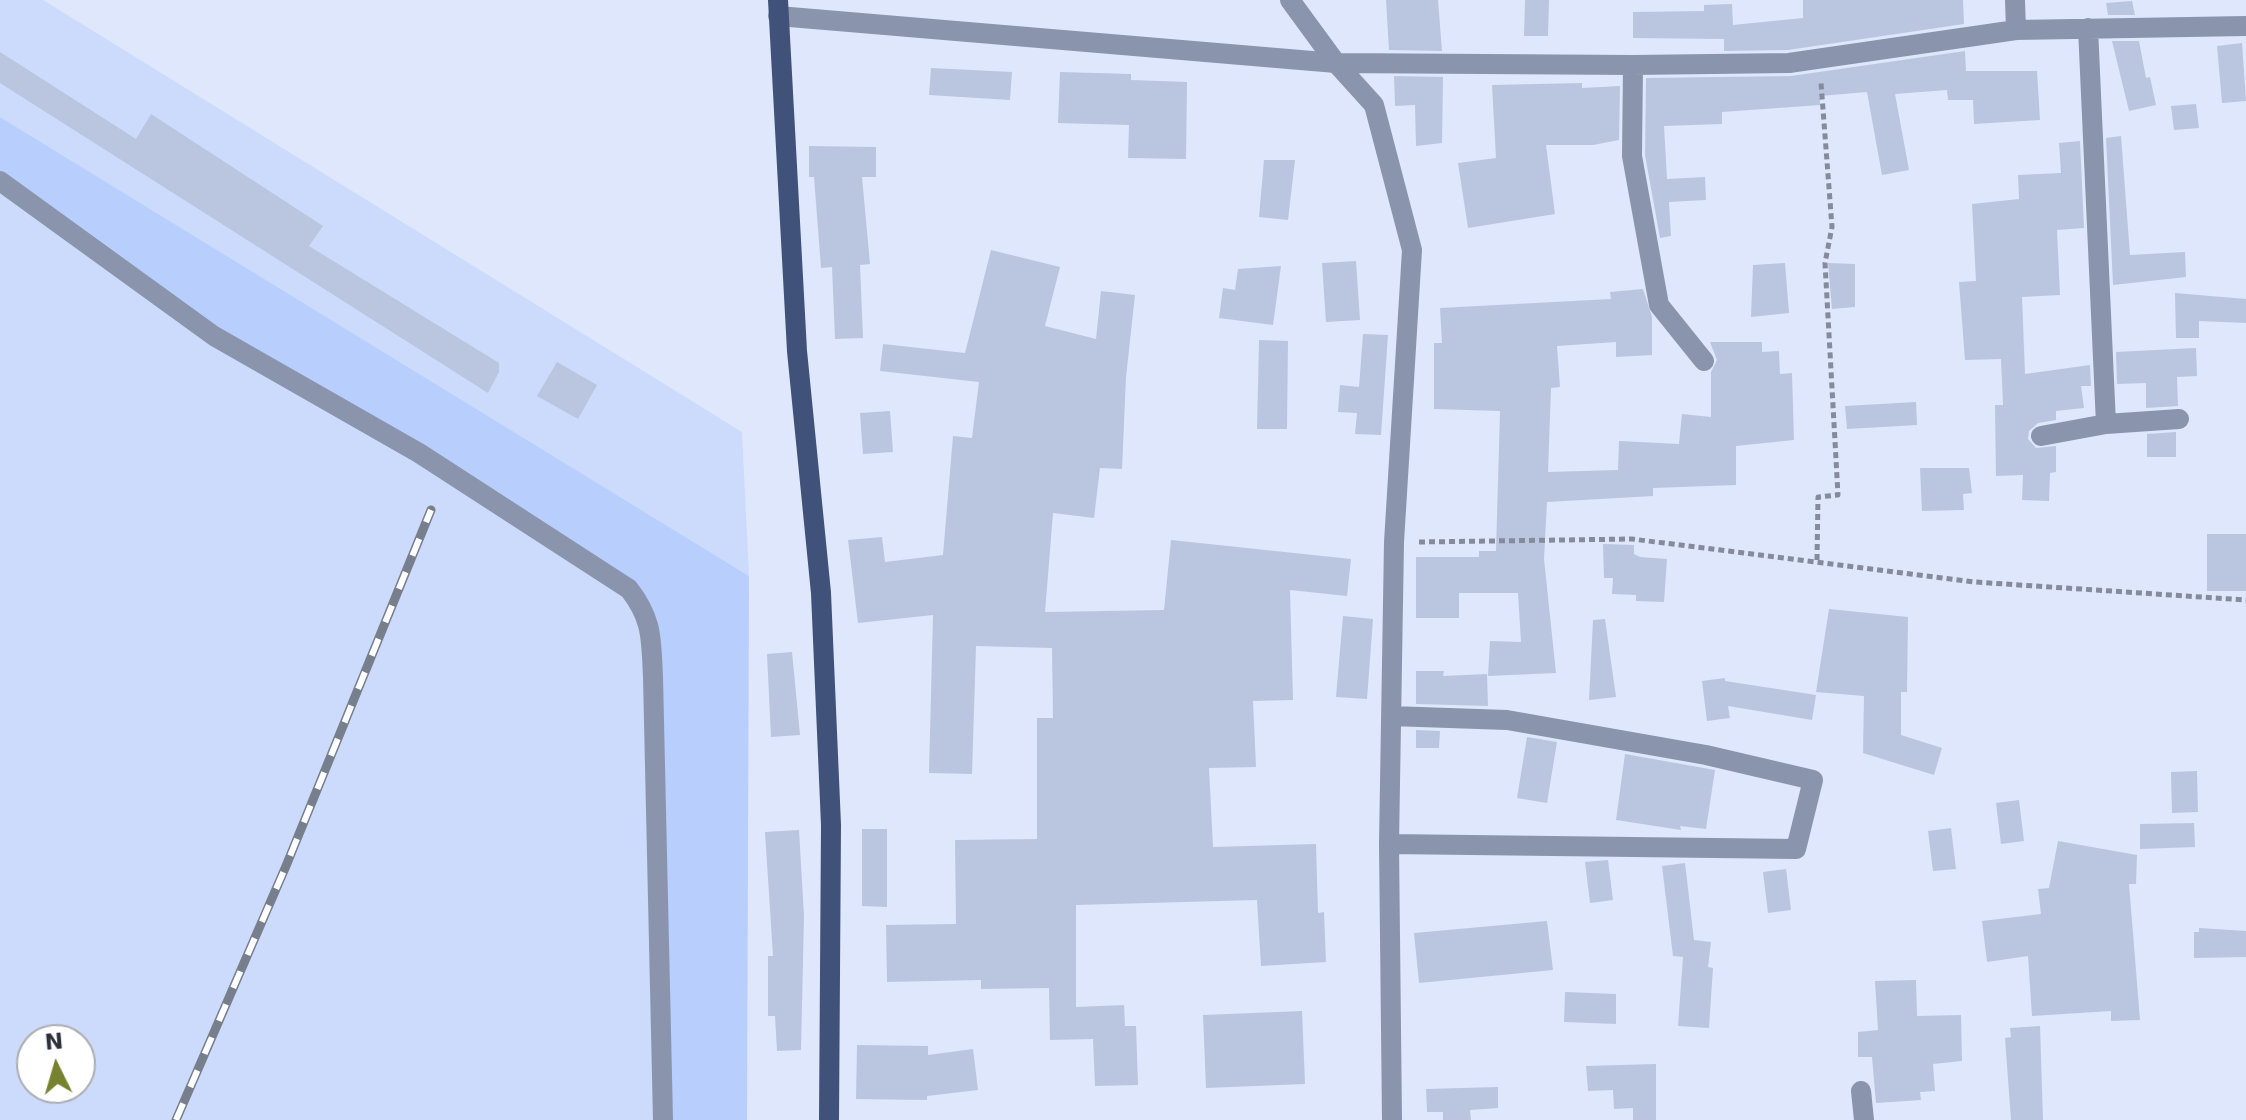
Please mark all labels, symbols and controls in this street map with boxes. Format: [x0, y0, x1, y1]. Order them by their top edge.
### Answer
north arrow [16, 1024, 96, 1104]
text: N [44, 1028, 64, 1055]

